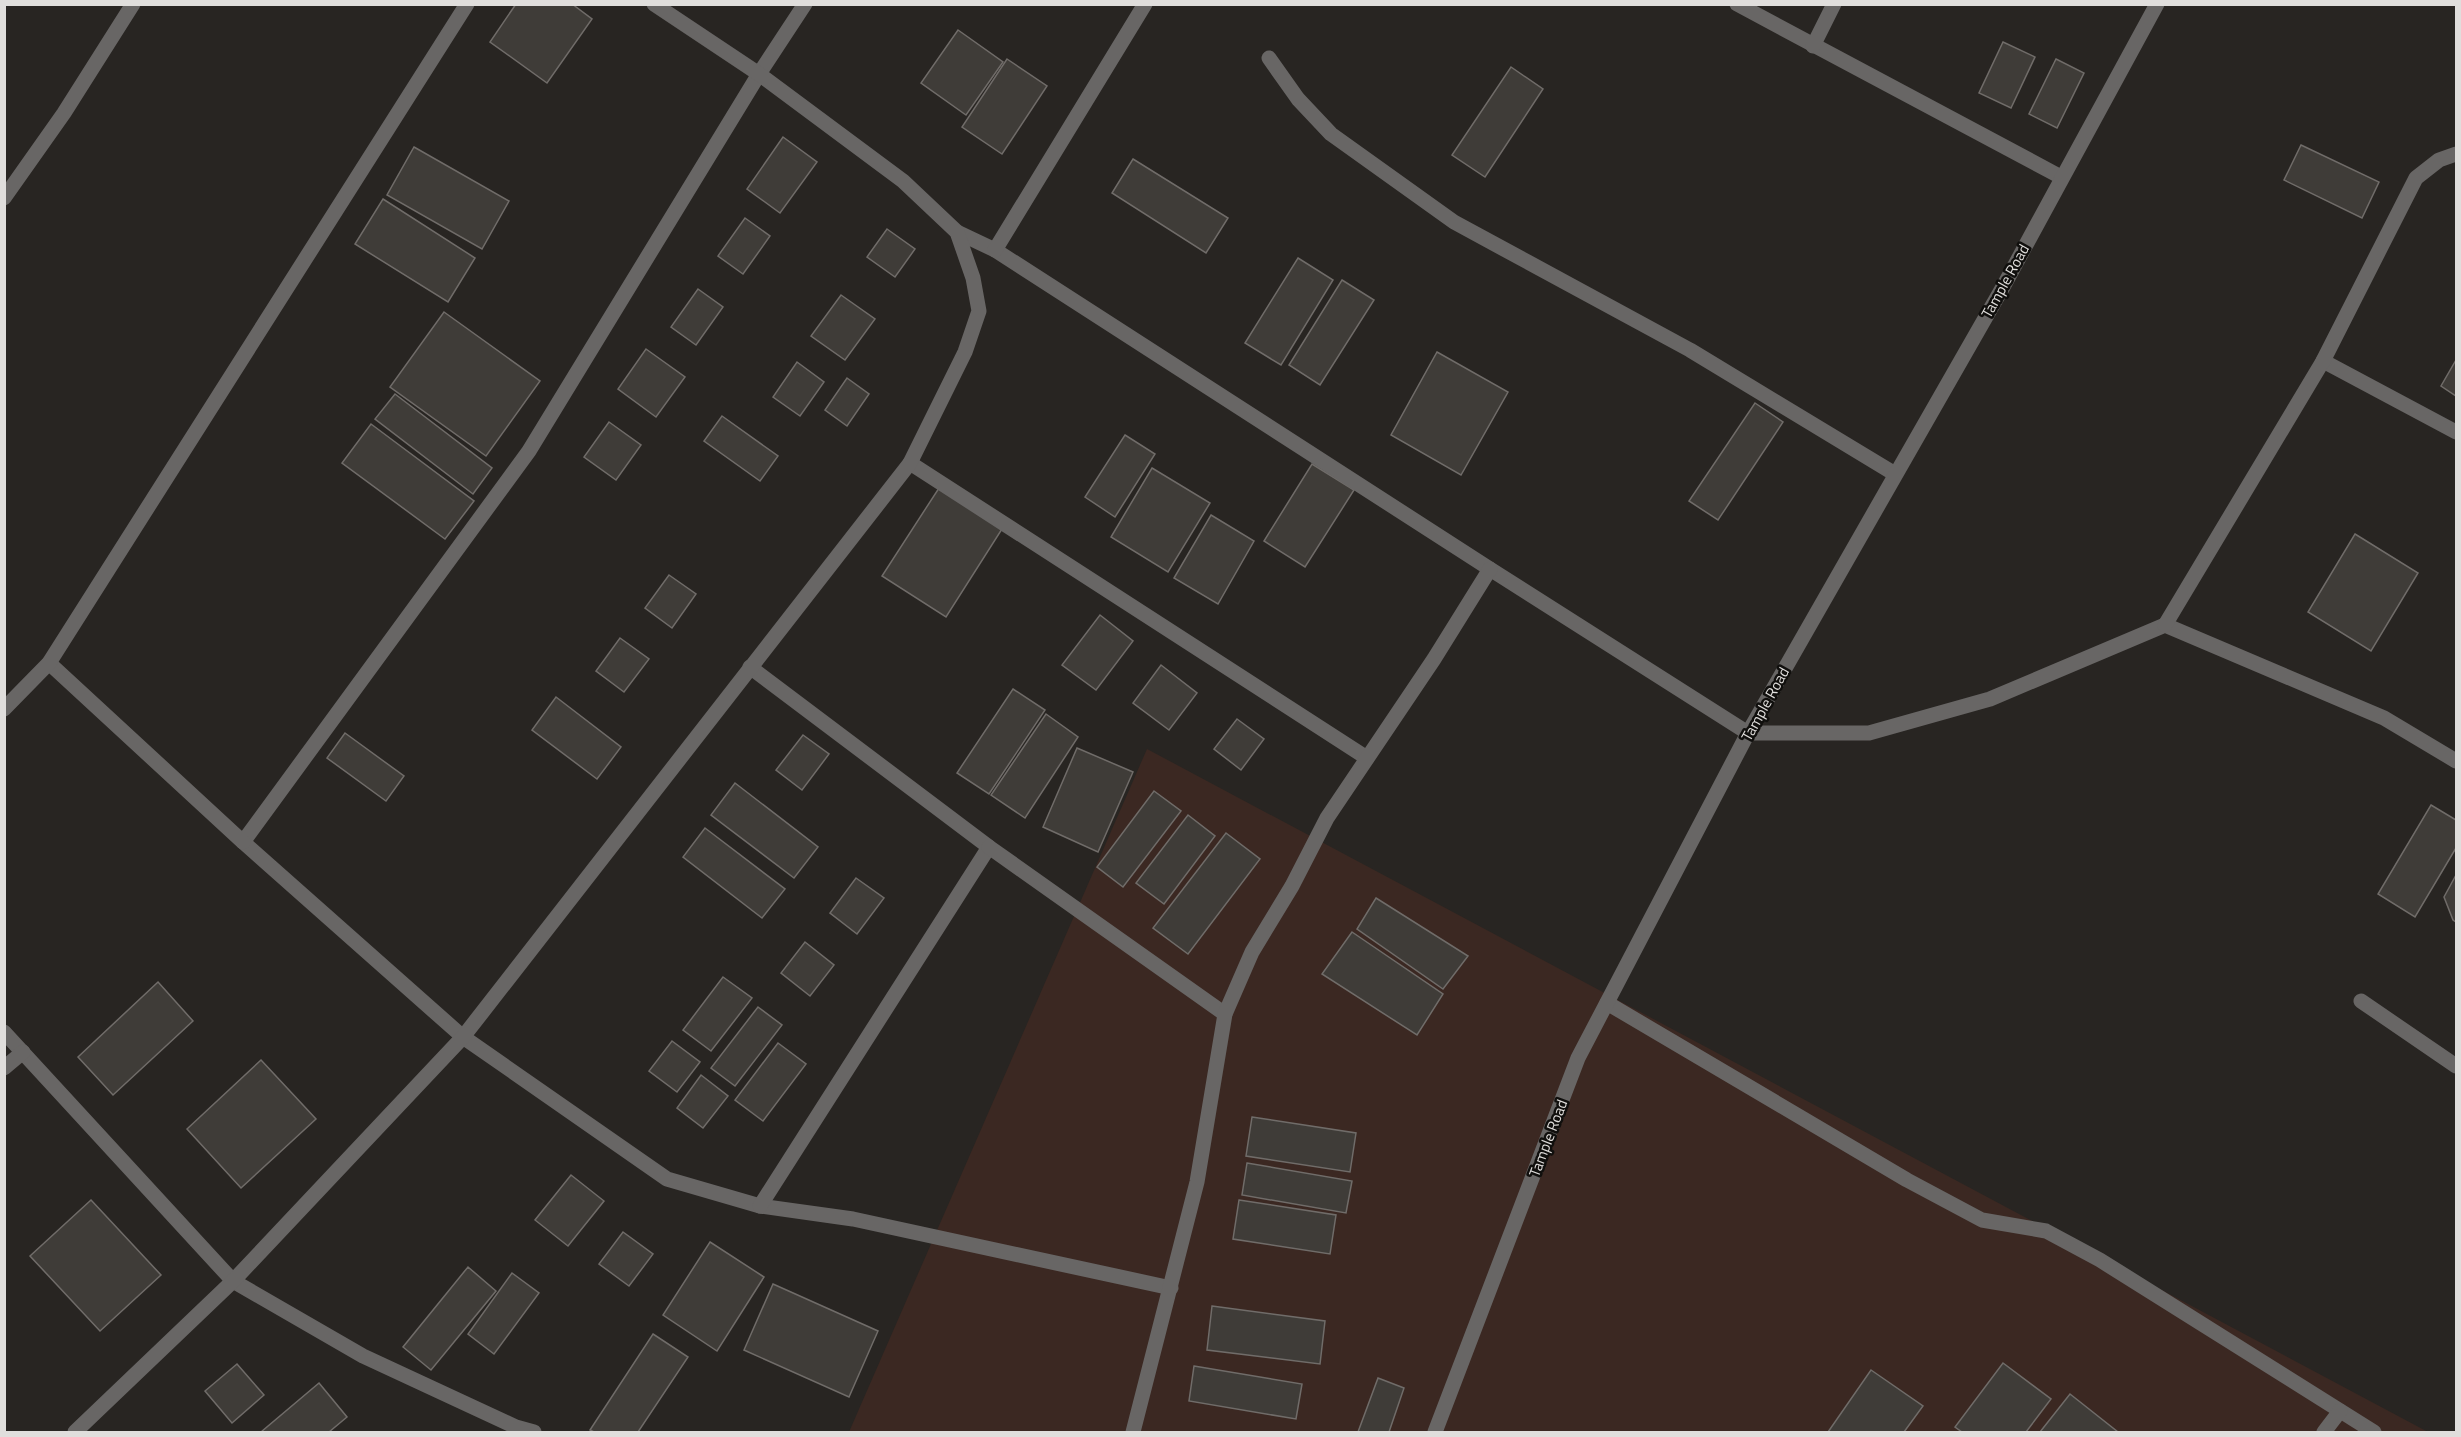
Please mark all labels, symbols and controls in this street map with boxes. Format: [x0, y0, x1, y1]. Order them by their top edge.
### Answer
street label: Tample Road [1975, 240, 2035, 322]
street label: Tample Road [1735, 663, 1795, 745]
street label: Tample Road [1523, 1096, 1573, 1180]

